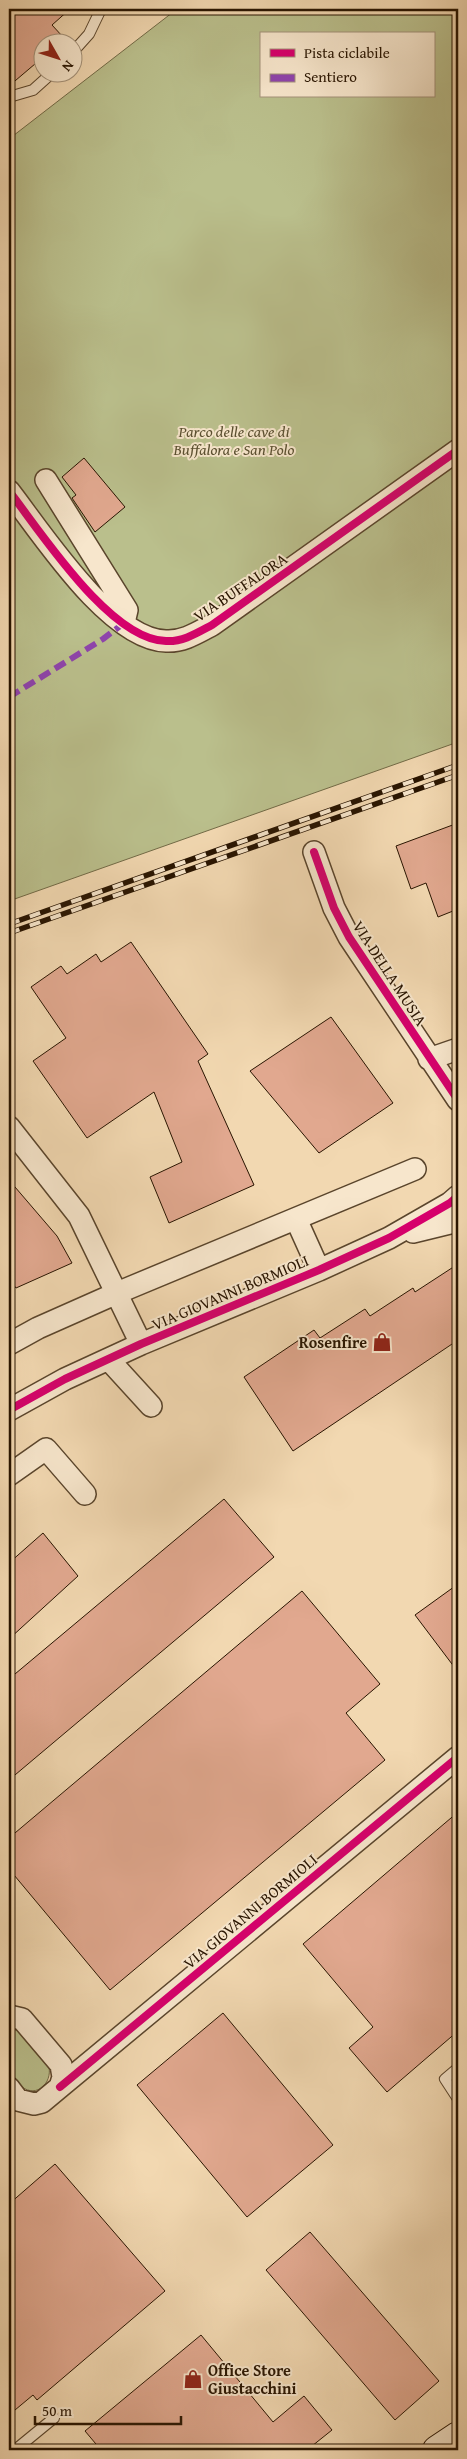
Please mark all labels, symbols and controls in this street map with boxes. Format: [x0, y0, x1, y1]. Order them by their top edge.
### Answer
north arrow [32, 32, 82, 82]
legend [260, 32, 434, 98]
text: Pista ciclabile [304, 42, 390, 63]
text: N [57, 56, 79, 77]
text: Sentiero [304, 66, 357, 87]
park label: Parco delle cave di Buffalora e San Polo [173, 419, 295, 461]
street label: VIA BUFFALORA [188, 546, 292, 627]
street label: VIA DELLA MUSIA [347, 916, 433, 1031]
street label: VIA GIOVANNI BORMIOLI [148, 1248, 312, 1336]
place label: Rosenfire [299, 1330, 367, 1354]
shop icon: Rosenfire [371, 1331, 393, 1353]
street label: VIA GIOVANNI BORMIOLI [178, 1848, 322, 1974]
place label: Office Store Giustacchini [208, 2358, 296, 2400]
shop icon: Office Store Giustacchini [182, 2368, 204, 2390]
scale bar [35, 2394, 181, 2426]
text: 50 m [42, 2400, 73, 2421]

